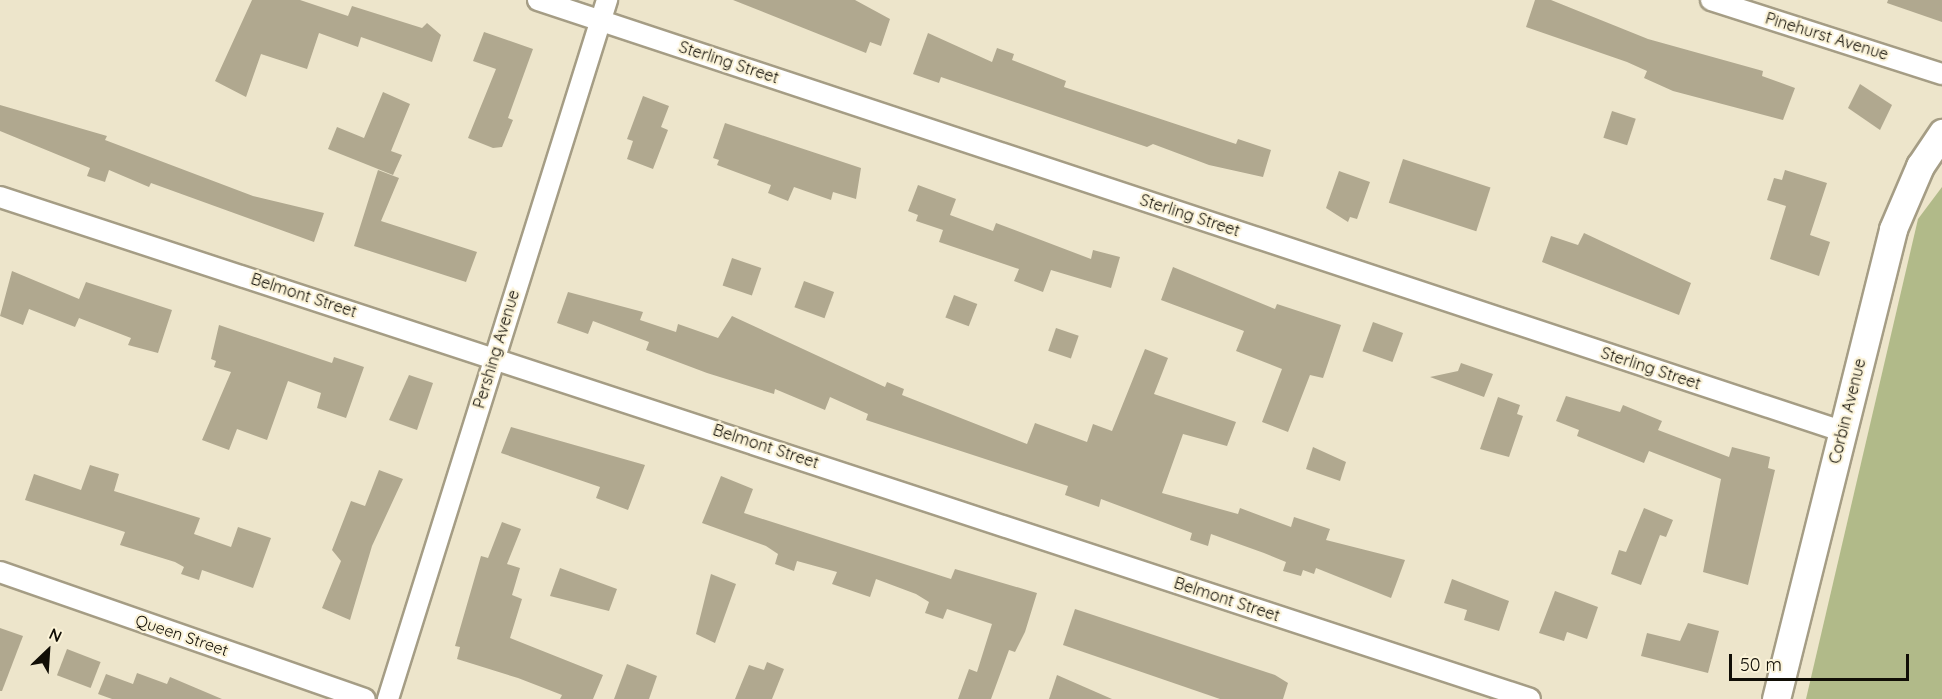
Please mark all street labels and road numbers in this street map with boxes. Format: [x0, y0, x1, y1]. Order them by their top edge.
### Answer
street label: Pinehurst Avenue [1763, 8, 1891, 64]
street label: Sterling Street [677, 37, 781, 87]
street label: Sterling Street [1138, 190, 1242, 240]
street label: Belmont Street [249, 269, 359, 321]
street label: Pershing Avenue [469, 287, 523, 411]
street label: Sterling Street [1599, 343, 1703, 393]
street label: Corbin Avenue [1825, 356, 1869, 466]
street label: Belmont Street [711, 420, 821, 472]
street label: Belmont Street [1172, 573, 1282, 625]
street label: Queen Street [133, 610, 231, 660]

